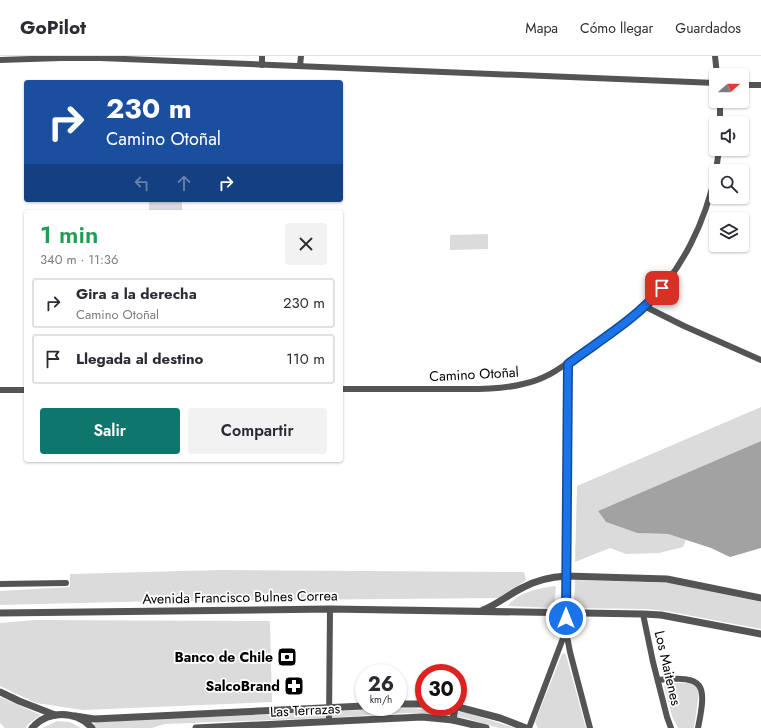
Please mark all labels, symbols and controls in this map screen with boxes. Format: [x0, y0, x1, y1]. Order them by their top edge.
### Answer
text: GoPilot [20, 14, 86, 41]
text: Mapa [525, 18, 558, 38]
text: Cómo llegar [580, 18, 653, 38]
text: Guardados [675, 18, 741, 38]
north arrow [709, 68, 749, 108]
map controls [709, 68, 749, 252]
text: 230 m [106, 88, 192, 129]
icon: right [40, 96, 92, 148]
button: sound [709, 116, 749, 156]
text: Camino Otoñal [106, 126, 221, 152]
button: search [709, 164, 749, 204]
icon: left [131, 172, 153, 194]
icon: ahead [173, 172, 195, 194]
icon: right [215, 172, 237, 194]
button: layers [709, 212, 749, 252]
text: 1 min [40, 217, 98, 252]
button: close [285, 223, 327, 265]
text: 340 m · 11:36 [40, 250, 118, 269]
pin [645, 271, 679, 305]
icon: arrive [651, 277, 673, 299]
text: Gira a la derecha [76, 283, 197, 305]
icon: right [42, 292, 64, 314]
text: 230 m [283, 292, 325, 314]
text: Camino Otoñal [76, 305, 159, 324]
icon: arrive [42, 348, 64, 370]
text: Llegada al destino [76, 348, 203, 370]
text: 110 m [286, 348, 325, 370]
street label: Camino Otoñal [429, 362, 519, 386]
button: Salir [40, 408, 180, 454]
button: Compartir [188, 408, 327, 454]
street label: Avenida Francisco Bulnes Correa [142, 585, 338, 609]
position arrow [545, 597, 587, 639]
street label: Los Maitenes [650, 629, 686, 708]
bank icon: Banco de Chile [276, 646, 298, 668]
place label: Banco de Chile [174, 647, 273, 667]
speed limit sign: 30 [415, 664, 467, 716]
text: 26 [368, 670, 394, 699]
pharmacy icon: SalcoBrand [283, 675, 305, 697]
place label: SalcoBrand [205, 676, 280, 696]
text: km/h [370, 692, 392, 707]
street label: Las Terrazas [269, 698, 341, 722]

